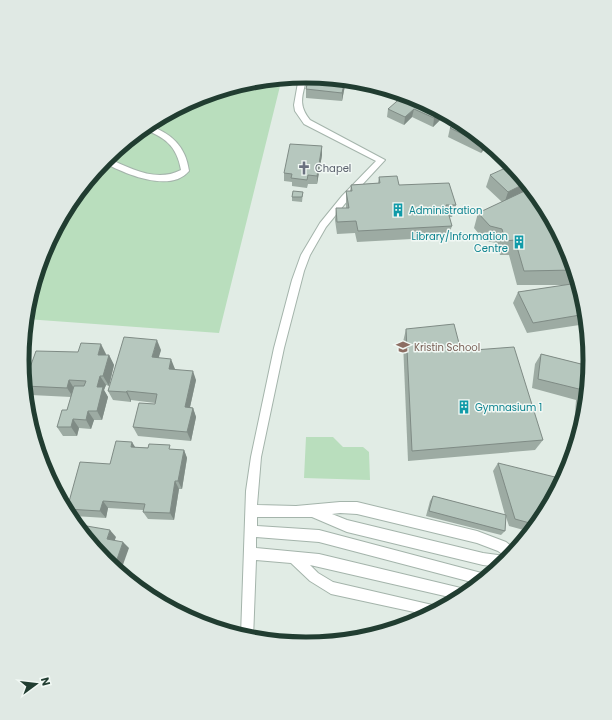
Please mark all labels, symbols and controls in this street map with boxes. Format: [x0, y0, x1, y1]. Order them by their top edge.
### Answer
church icon: Chapel [296, 160, 312, 176]
place label: Chapel [315, 161, 351, 176]
building icon: Administration [390, 202, 406, 218]
place label: Administration [409, 203, 482, 218]
place label: Library/Information Centre [412, 229, 508, 256]
building icon: Library/Information Centre [511, 234, 527, 250]
school or university icon: Kristin School [395, 339, 411, 355]
place label: Kristin School [414, 340, 480, 355]
building icon: Gymnasium 1 [456, 399, 472, 415]
place label: Gymnasium 1 [475, 400, 542, 415]
north arrow [16, 664, 56, 704]
text: N [37, 675, 54, 687]

